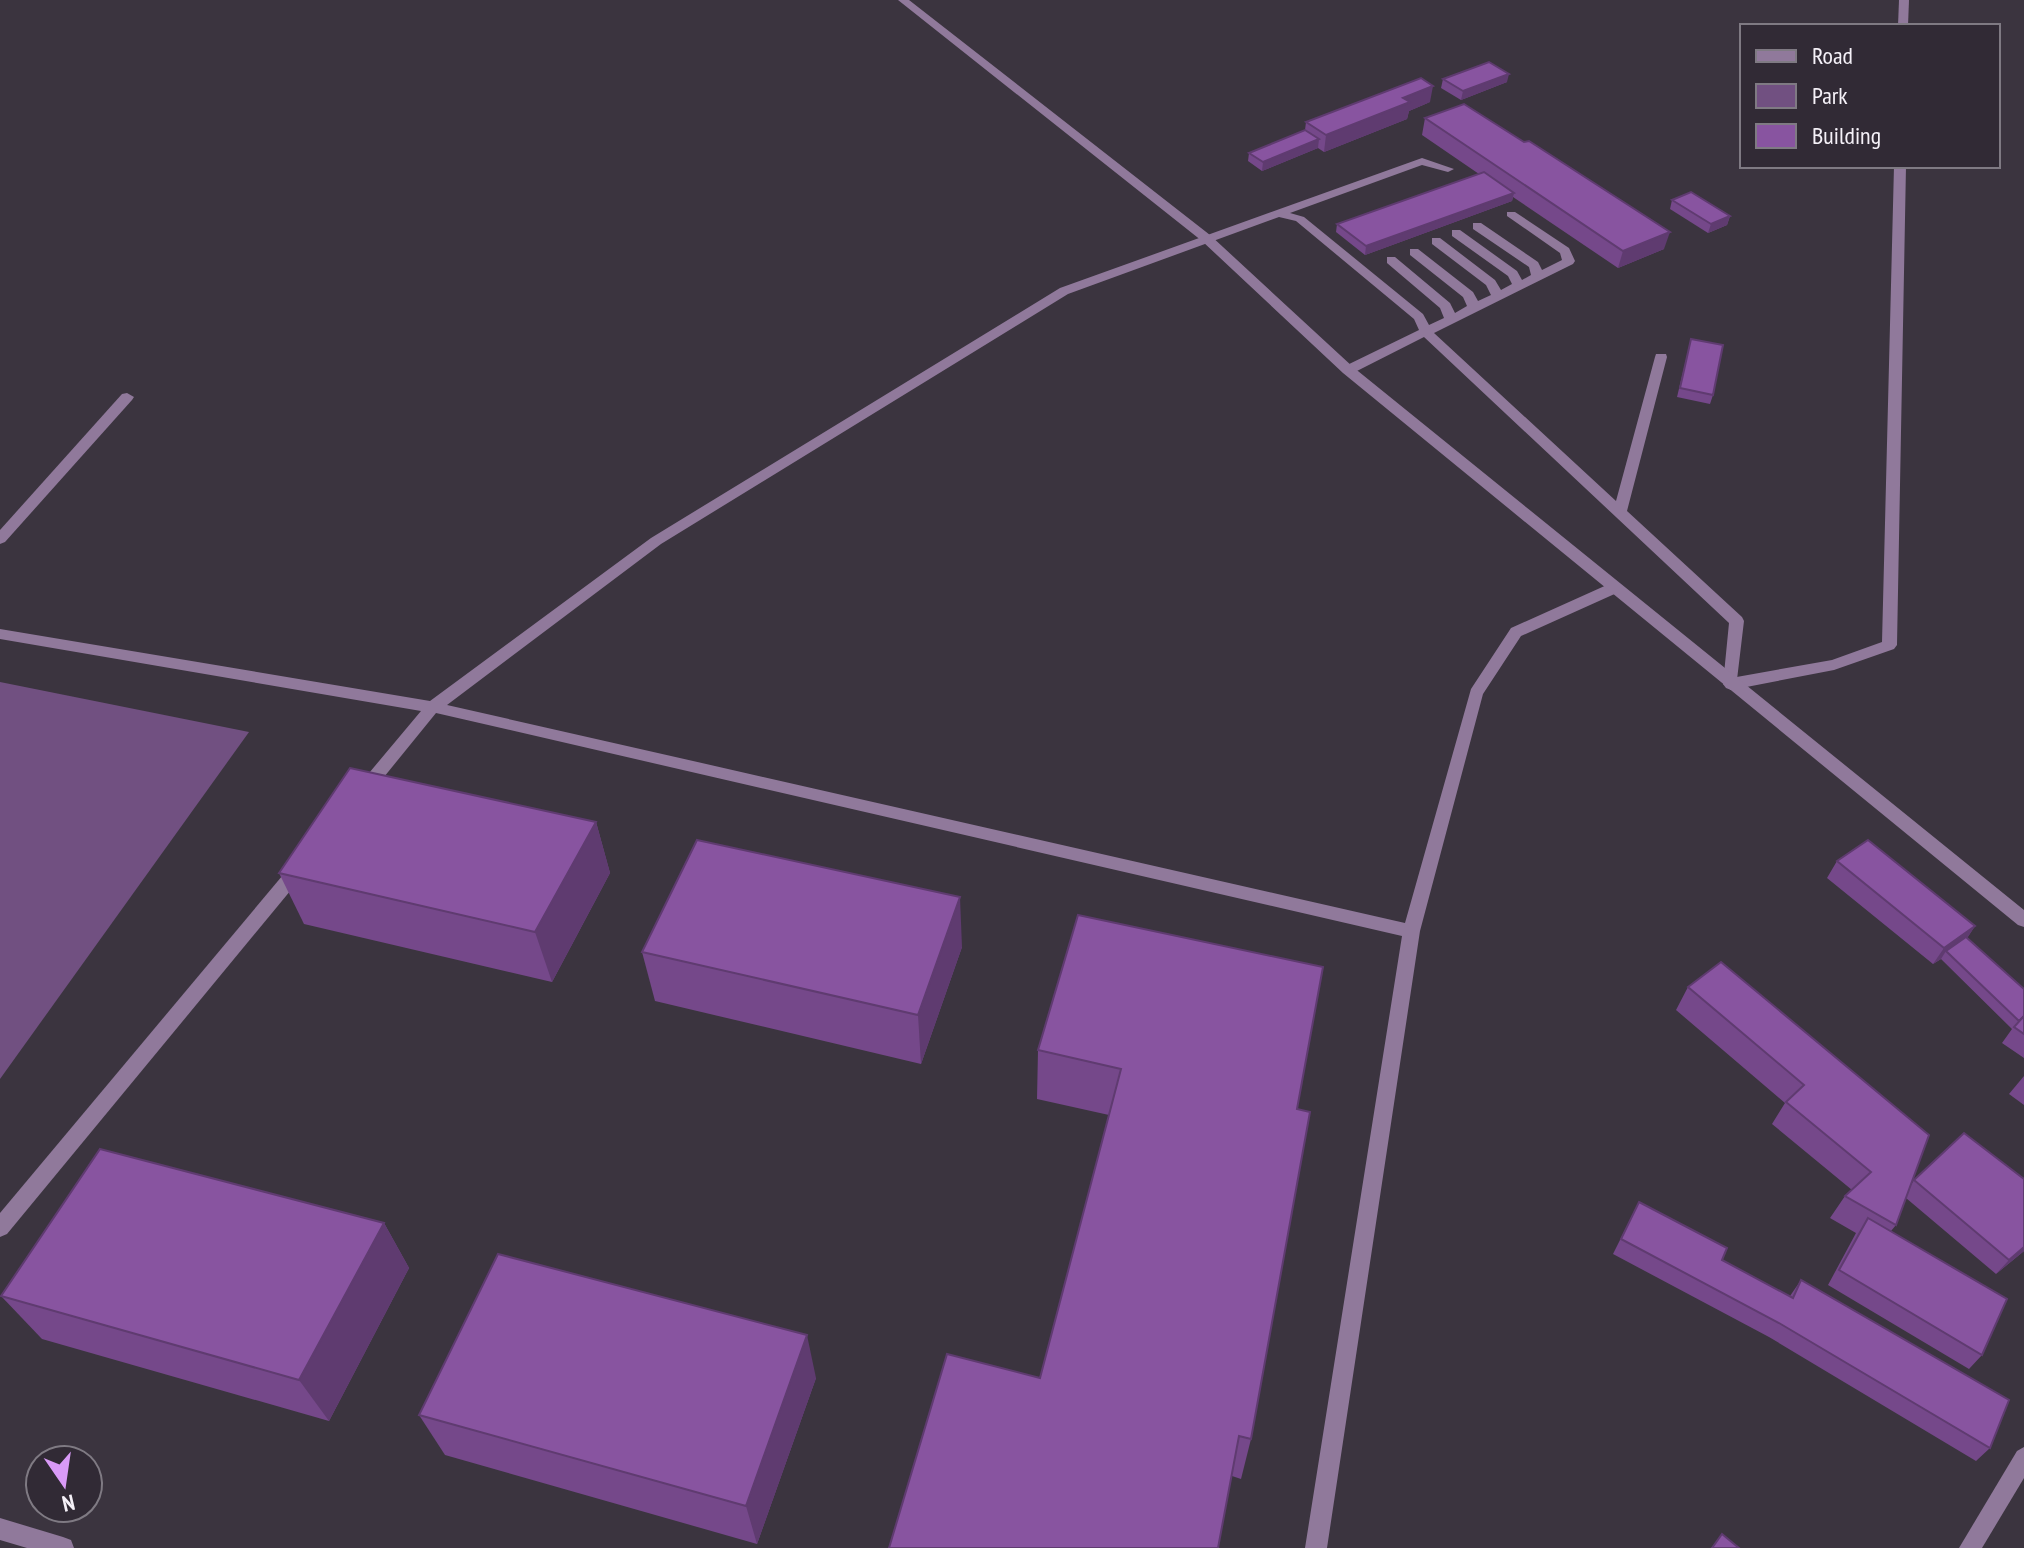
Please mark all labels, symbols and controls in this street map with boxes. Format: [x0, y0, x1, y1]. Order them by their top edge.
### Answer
legend [1740, 24, 2000, 168]
text: Road [1812, 40, 1853, 71]
text: Park [1812, 80, 1848, 111]
text: Building [1812, 120, 1881, 151]
north arrow [24, 1444, 104, 1524]
text: N [60, 1489, 77, 1518]

